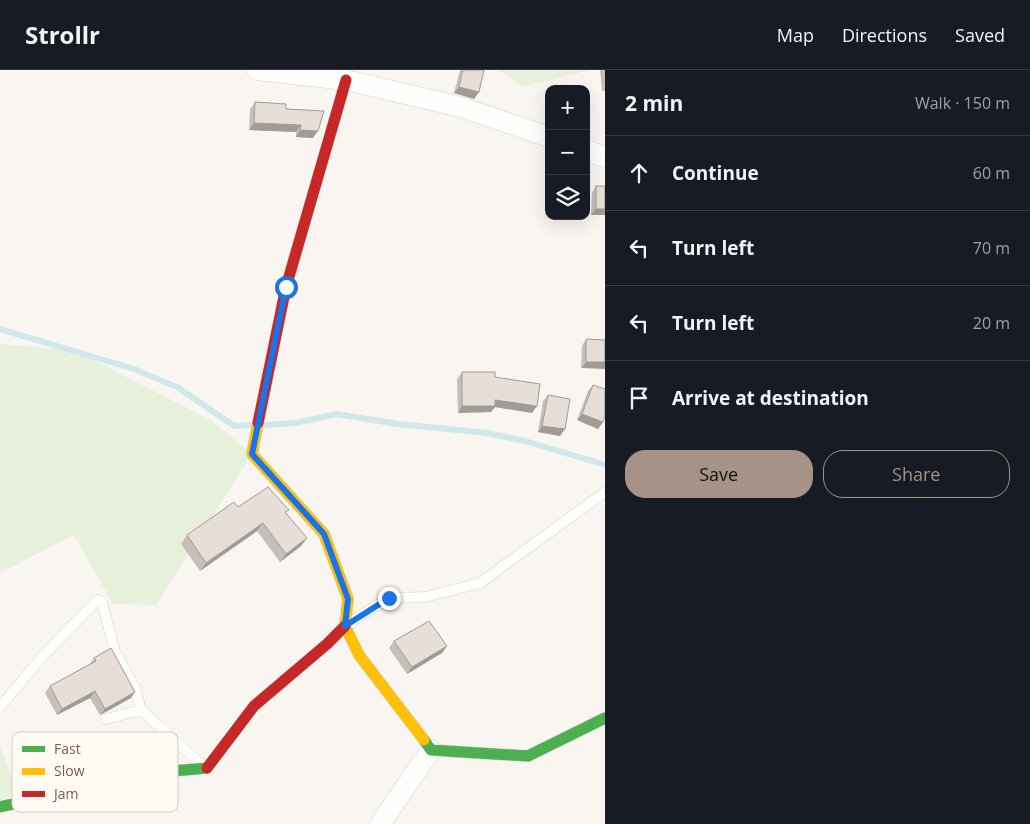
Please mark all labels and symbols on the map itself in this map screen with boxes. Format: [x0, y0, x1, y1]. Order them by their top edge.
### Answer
route start [275, 276, 298, 299]
route end [378, 587, 401, 610]
legend [12, 732, 178, 812]
text: Fast [54, 739, 81, 758]
text: Slow [54, 761, 85, 780]
text: Jam [52, 784, 79, 803]

